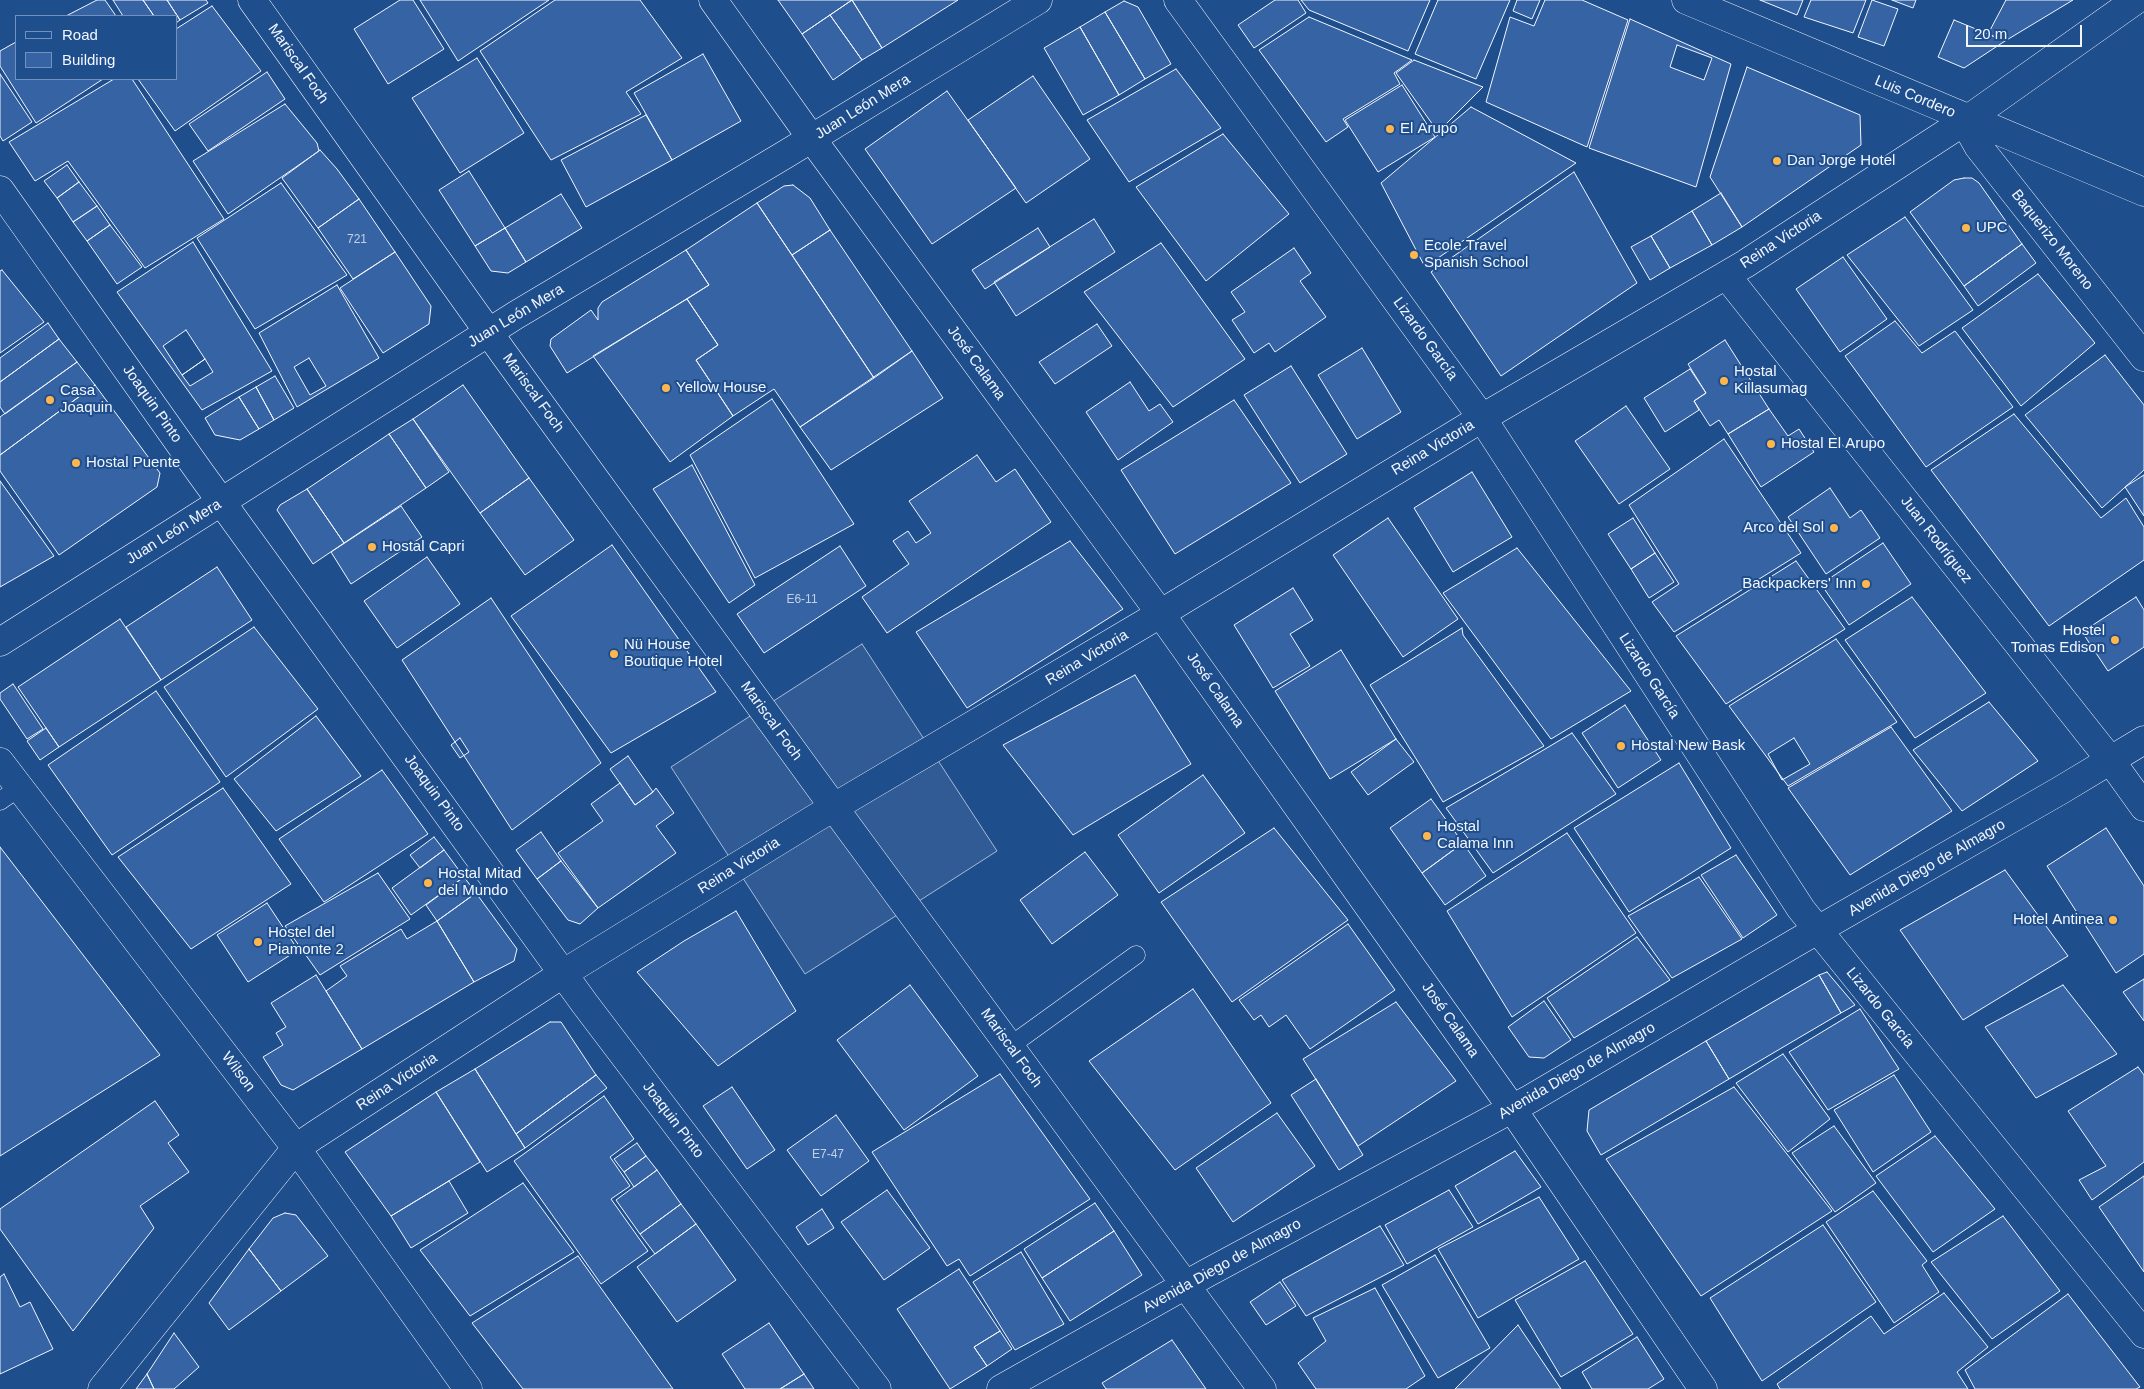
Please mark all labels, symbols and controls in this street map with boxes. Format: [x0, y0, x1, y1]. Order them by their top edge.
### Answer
legend [15, 15, 178, 80]
scale bar [1969, 15, 2085, 47]
street label: Mariscal Foch [264, 21, 332, 107]
text: 20 m [1974, 25, 2007, 42]
text: Road [62, 26, 98, 43]
text: Building [62, 51, 115, 68]
street label: Juan León Mera [812, 71, 914, 143]
street label: Luis Cordero [1872, 72, 1958, 122]
place label: El Arupo [1400, 120, 1458, 138]
marker: El Arupo [1384, 123, 1396, 135]
place label: Dan Jorge Hotel [1787, 152, 1895, 170]
marker: Dan Jorge Hotel [1771, 155, 1783, 167]
street label: Baquerizo Moreno [2007, 186, 2097, 294]
street label: Reina Victoria [1737, 207, 1825, 273]
place label: UPC [1976, 219, 2008, 237]
marker: UPC [1960, 222, 1972, 234]
house number: 721 [347, 233, 367, 247]
place label: Ecole Travel Spanish School [1424, 237, 1528, 272]
marker: Ecole Travel Spanish School [1408, 249, 1420, 261]
street label: Juan León Mera [465, 280, 567, 352]
street label: Lizardo García [1389, 294, 1461, 384]
street label: José Calama [943, 322, 1009, 404]
street label: Mariscal Foch [498, 350, 568, 436]
street label: Joaquin Pinto [119, 362, 185, 446]
place label: Hostal Killasumag [1734, 363, 1807, 398]
marker: Hostal Killasumag [1718, 375, 1730, 387]
place label: Yellow House [676, 379, 766, 397]
place label: Casa Joaquin [60, 382, 113, 417]
marker: Yellow House [660, 382, 672, 394]
marker: Casa Joaquin [44, 394, 56, 406]
street label: Reina Victoria [1388, 416, 1478, 480]
place label: Hostal El Arupo [1781, 435, 1885, 453]
marker: Hostal El Arupo [1765, 438, 1777, 450]
place label: Hostal Puente [86, 454, 180, 472]
marker: Hostal Puente [70, 457, 82, 469]
street label: Juan Rodríguez [1896, 493, 1976, 587]
street label: Juan León Mera [123, 496, 225, 568]
place label: Arco del Sol [1743, 519, 1824, 537]
marker: Arco del Sol [1828, 522, 1840, 534]
place label: Hostal Capri [382, 538, 465, 556]
marker: Hostal Capri [366, 541, 378, 553]
place label: Backpackers' Inn [1742, 575, 1856, 593]
marker: Backpackers' Inn [1860, 578, 1872, 590]
house number: E6-11 [786, 593, 818, 607]
place label: Hostel Tomas Edison [2011, 622, 2105, 657]
street label: Reina Victoria [1042, 626, 1132, 690]
street label: Lizardo García [1615, 630, 1683, 722]
marker: Hostel Tomas Edison [2109, 634, 2121, 646]
place label: Nü House Boutique Hotel [624, 636, 722, 671]
marker: Nü House Boutique Hotel [608, 648, 620, 660]
street label: José Calama [1183, 649, 1247, 731]
street label: Mariscal Foch [736, 678, 806, 764]
place label: Hostal New Bask [1631, 737, 1745, 755]
marker: Hostal New Bask [1615, 740, 1627, 752]
street label: Joaquin Pinto [400, 751, 468, 835]
street label: Avenida Diego de Almagro [1845, 816, 2009, 920]
place label: Hostal Calama Inn [1437, 818, 1514, 853]
marker: Hostal Calama Inn [1421, 830, 1433, 842]
street label: Reina Victoria [695, 834, 783, 898]
place label: Hostal Mitad del Mundo [438, 865, 521, 900]
marker: Hostal Mitad del Mundo [422, 877, 434, 889]
place label: Hotel Antinea [2013, 911, 2103, 929]
marker: Hotel Antinea [2107, 914, 2119, 926]
place label: Hostel del Piamonte 2 [268, 924, 344, 959]
marker: Hostel del Piamonte 2 [252, 936, 264, 948]
street label: Lizardo García [1842, 964, 1918, 1052]
street label: José Calama [1418, 979, 1482, 1061]
street label: Mariscal Foch [976, 1005, 1046, 1091]
street label: Avenida Diego de Almagro [1495, 1019, 1659, 1123]
street label: Wilson [217, 1049, 259, 1095]
street label: Reina Victoria [353, 1049, 441, 1115]
street label: Joaquin Pinto [638, 1078, 708, 1162]
house number: E7-47 [812, 1148, 844, 1162]
street label: Avenida Diego de Almagro [1140, 1215, 1304, 1317]

